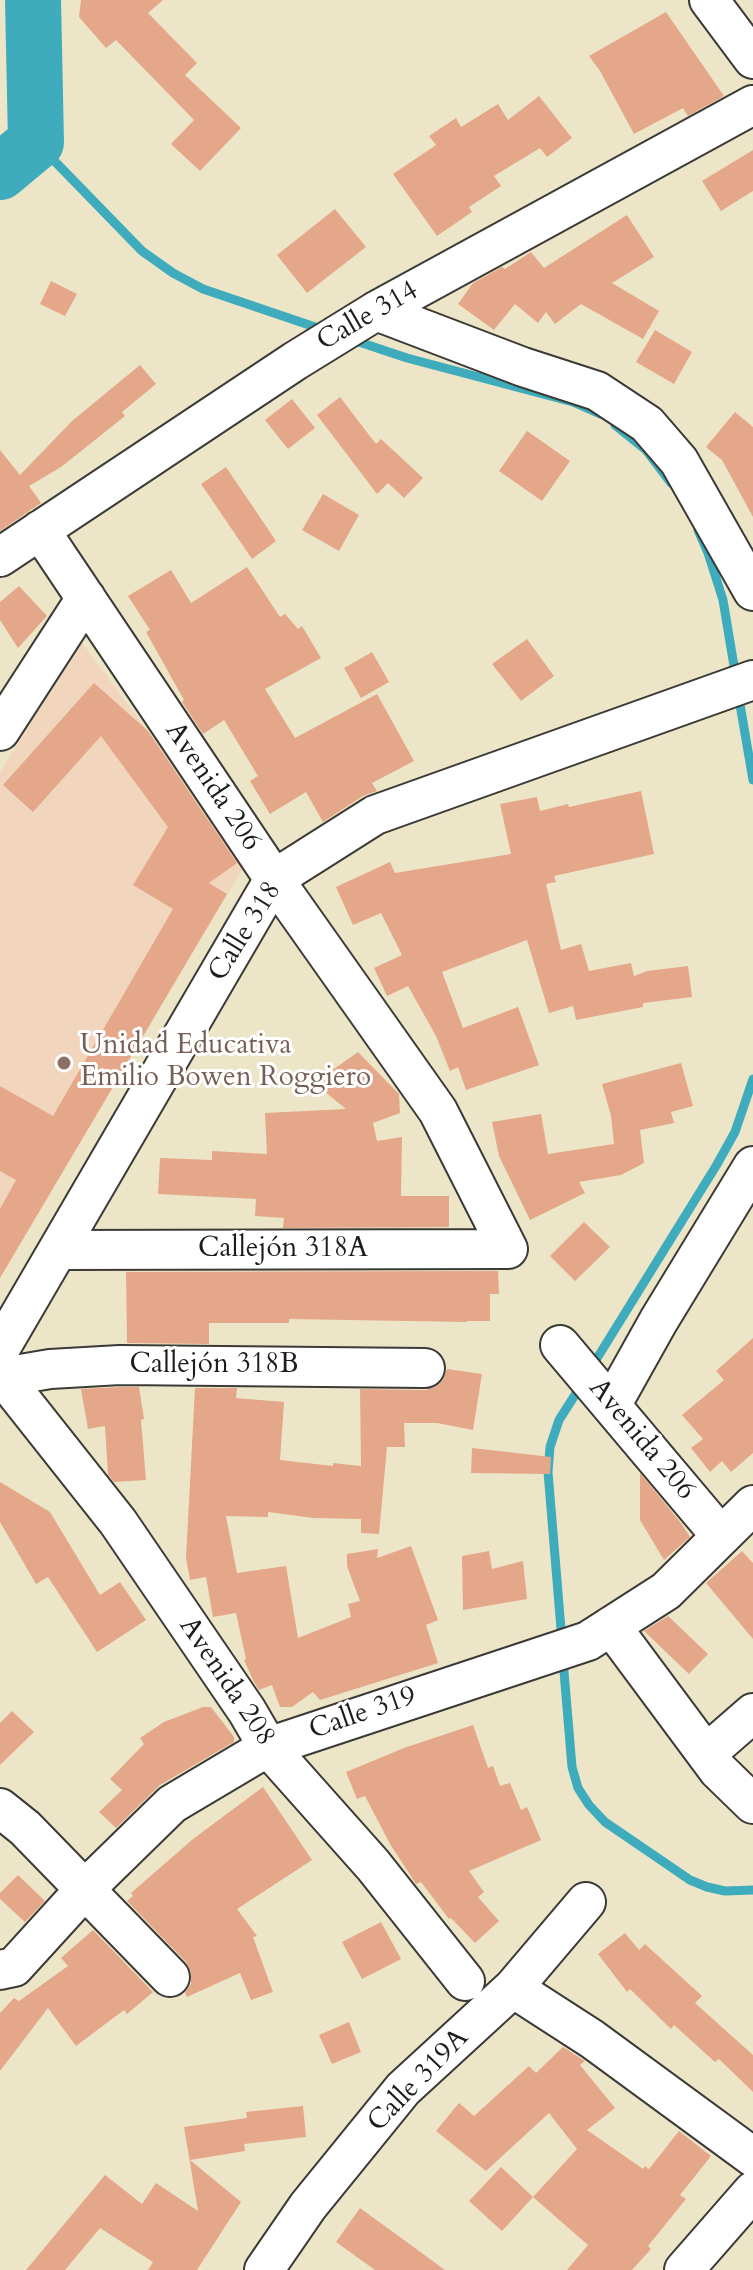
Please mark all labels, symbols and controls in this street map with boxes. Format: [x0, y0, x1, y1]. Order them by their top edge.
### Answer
street label: Calle 314 [312, 275, 424, 359]
street label: Avenida 206 [157, 716, 267, 858]
street label: Calle 318 [202, 876, 290, 988]
place label: Unidad Educativa Emilio Bowen Roggiero [80, 1030, 371, 1096]
marker: Unidad Educativa Emilio Bowen Roggiero [55, 1054, 73, 1072]
street label: Callejón 318A [198, 1233, 368, 1267]
street label: Callejón 318B [130, 1349, 298, 1383]
street label: Avenida 206 [581, 1372, 701, 1508]
street label: Avenida 208 [171, 1611, 281, 1753]
street label: Calle 319 [305, 1680, 421, 1748]
street label: Calle 319A [361, 2022, 477, 2140]

